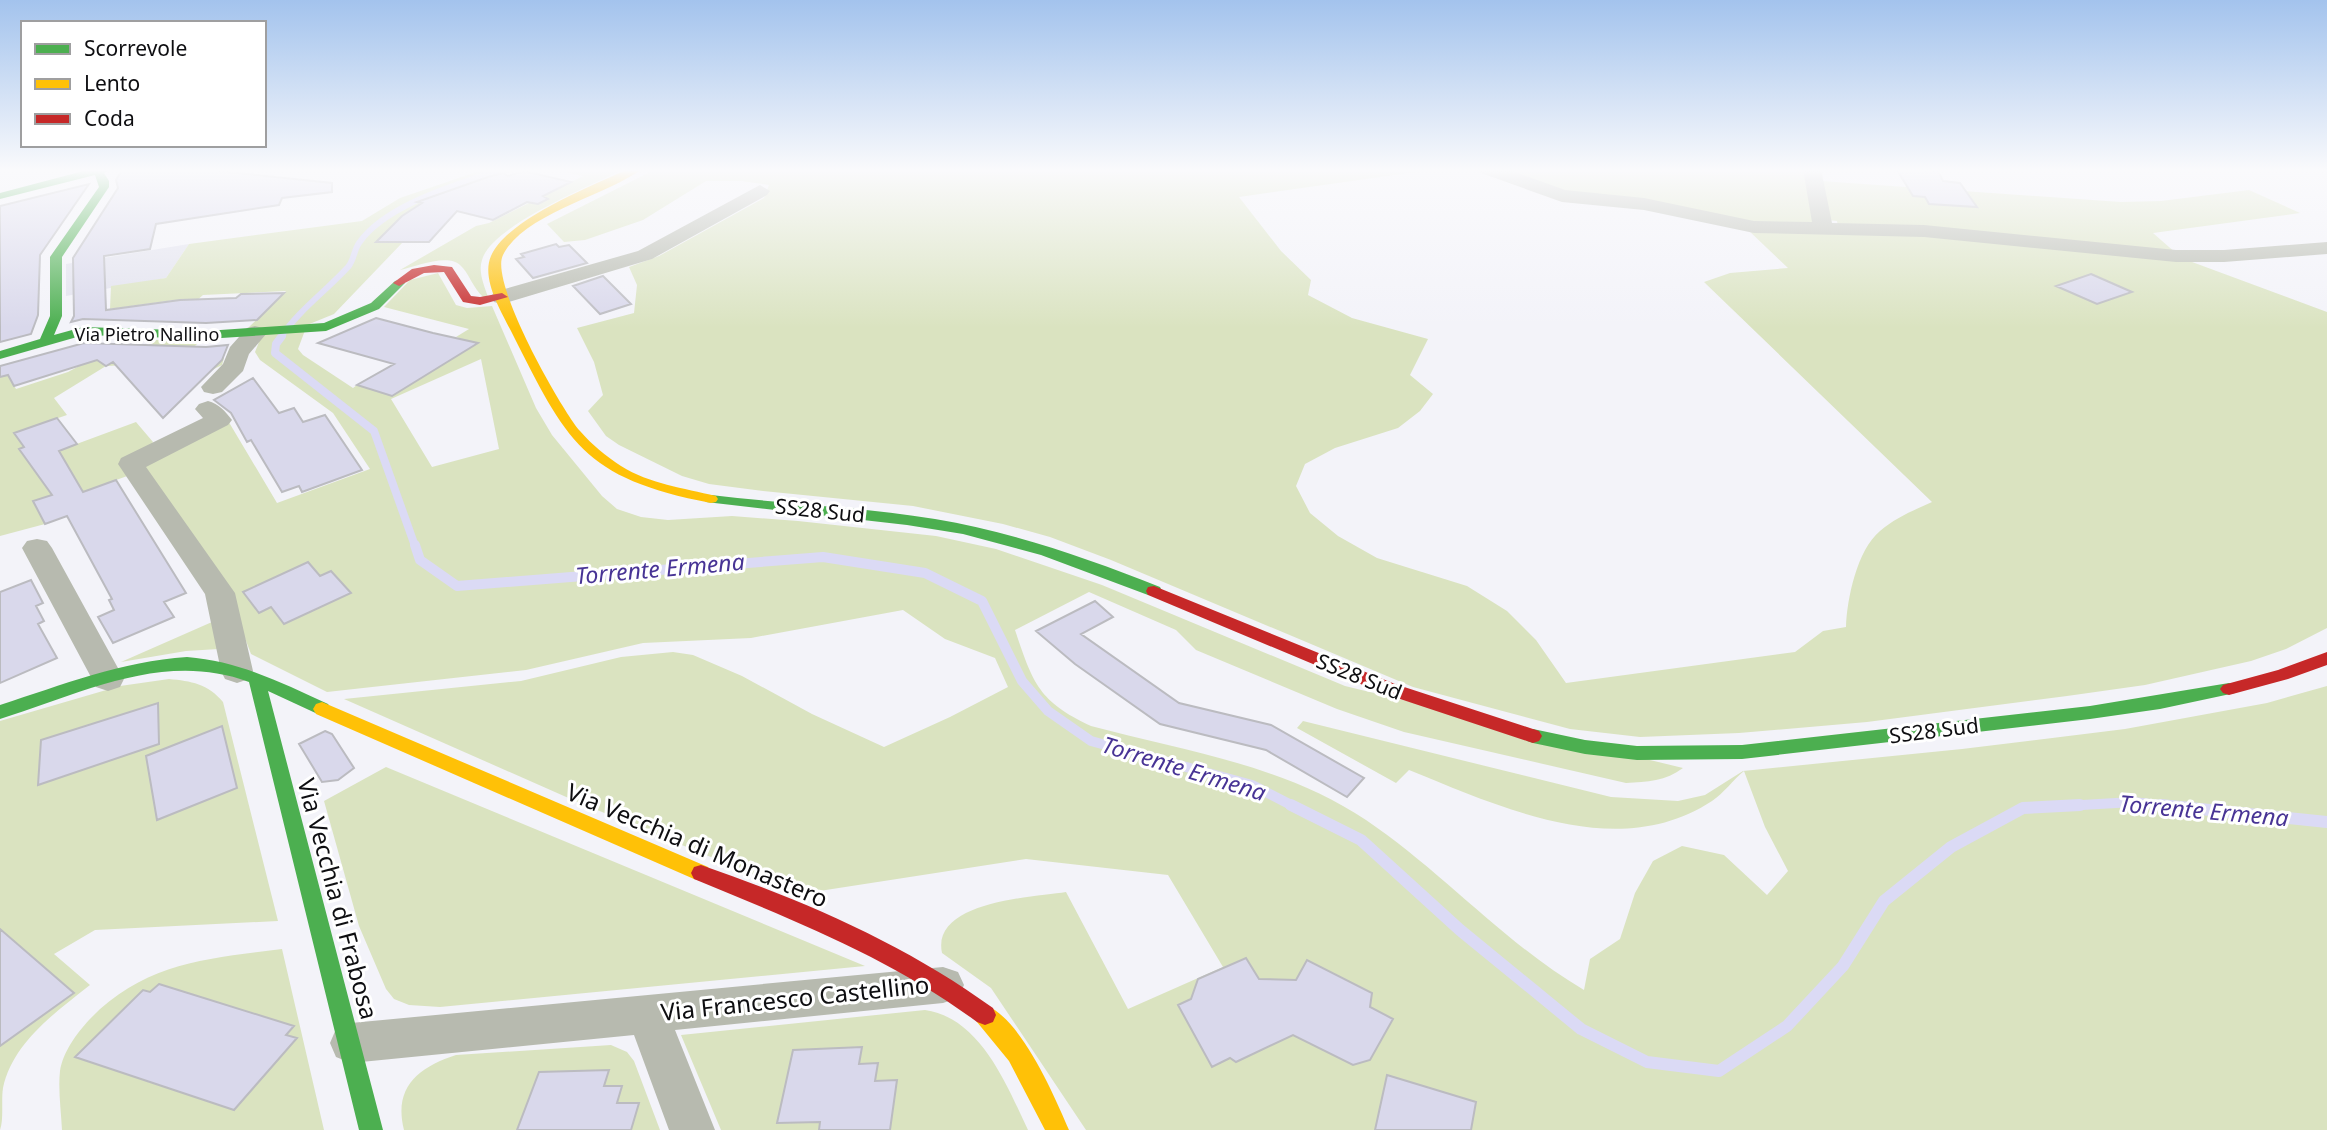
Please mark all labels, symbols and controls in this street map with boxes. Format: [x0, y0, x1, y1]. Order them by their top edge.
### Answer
legend [21, 21, 266, 147]
text: Scorrevole [84, 34, 187, 62]
text: Lento [84, 69, 140, 97]
text: Coda [84, 104, 135, 132]
street label: Via Pietro Nallino [75, 322, 219, 346]
street label: SS28 Sud [774, 491, 866, 529]
water label: Torrente Ermena [574, 545, 746, 591]
street label: SS28 Sud [1312, 646, 1406, 706]
street label: SS28 Sud [1888, 711, 1980, 749]
water label: Torrente Ermena [1099, 728, 1270, 808]
street label: Via Vecchia di Frabosa [290, 774, 387, 1023]
street label: Via Vecchia di Monastero [562, 775, 833, 915]
water label: Torrente Ermena [2118, 787, 2290, 833]
street label: Via Francesco Castellino [659, 967, 931, 1028]

